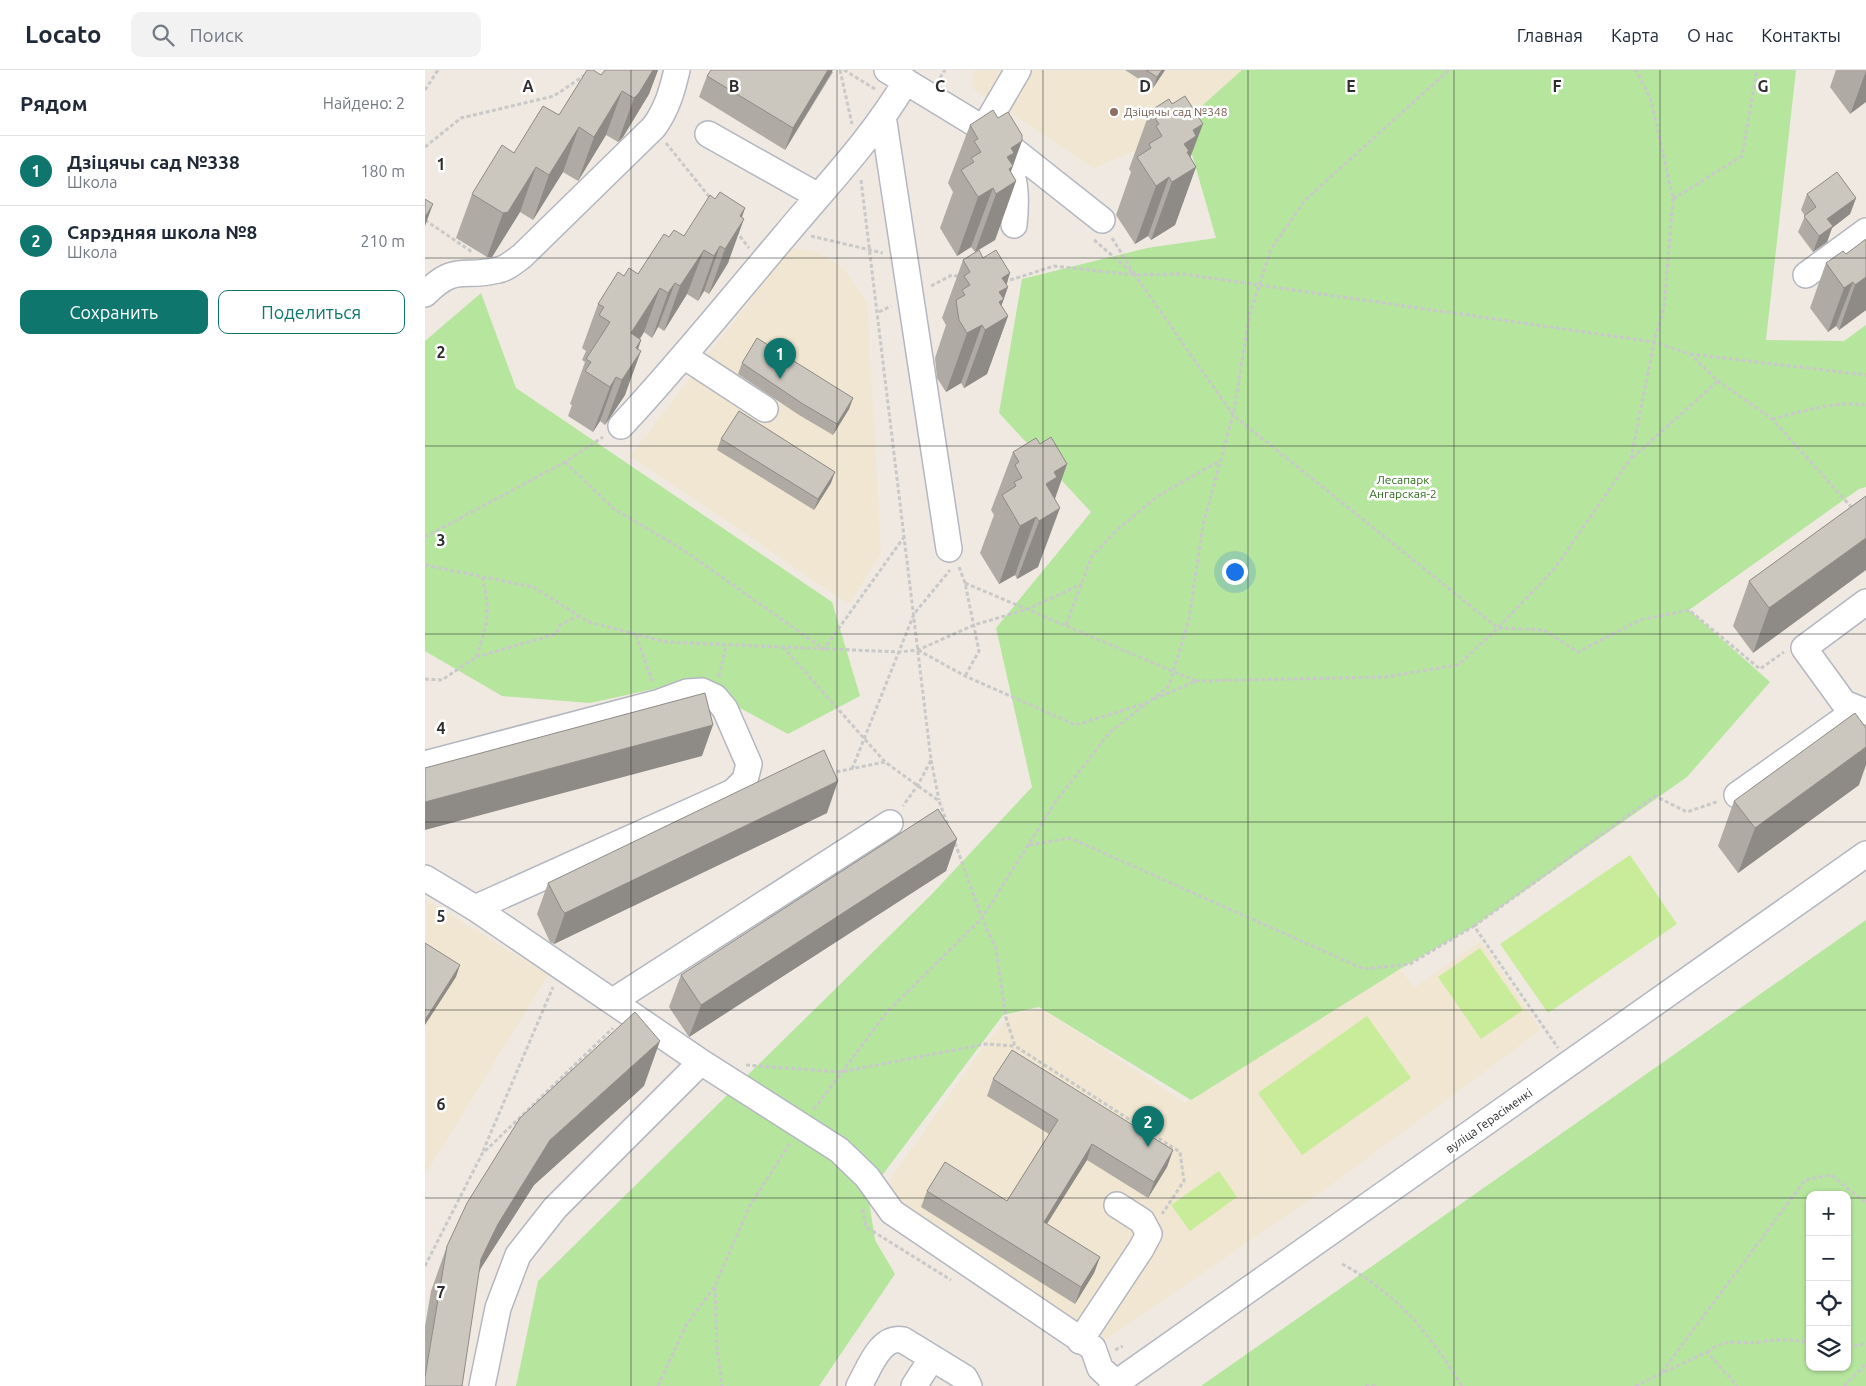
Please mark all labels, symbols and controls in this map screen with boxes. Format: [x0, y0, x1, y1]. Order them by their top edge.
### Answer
search box [131, 12, 481, 57]
text: Locato [25, 21, 101, 48]
icon: search [149, 21, 177, 49]
text: Поиск [189, 24, 244, 46]
text: Главная [1517, 25, 1583, 45]
text: Карта [1611, 25, 1659, 45]
text: О нас [1687, 25, 1733, 45]
text: Контакты [1761, 25, 1841, 45]
text: A [522, 77, 534, 95]
text: B [729, 77, 739, 95]
text: C [935, 77, 945, 95]
text: D [1139, 77, 1151, 95]
text: E [1346, 77, 1356, 95]
text: F [1553, 77, 1562, 95]
text: G [1757, 77, 1769, 95]
text: Рядом [20, 91, 88, 115]
text: Найдено: 2 [323, 94, 405, 112]
place label: Дзіцячы сад №348 [1124, 105, 1228, 118]
marker: Дзіцячы сад №348 [1108, 106, 1120, 118]
text: Дзіцячы сад №338 [67, 151, 240, 173]
text: 1 [436, 155, 446, 173]
text: 1 [31, 162, 41, 180]
text: 180 m [360, 162, 405, 180]
text: Школа [67, 173, 117, 191]
text: Сярэдняя школа №8 [67, 221, 257, 243]
text: 2 [31, 232, 41, 250]
text: 210 m [360, 232, 405, 250]
text: Школа [67, 243, 117, 261]
button: Сохранить [20, 290, 208, 334]
button: Поделиться [218, 290, 405, 334]
pin: 1 [764, 338, 796, 379]
text: 2 [436, 343, 446, 361]
park label: Лесапарк Ангарская-2 [1369, 473, 1437, 500]
text: 3 [436, 531, 446, 549]
your location [1222, 559, 1248, 585]
text: 4 [436, 719, 446, 737]
text: 5 [436, 907, 446, 925]
street label: вуліца Герасіменкі [1443, 1086, 1535, 1155]
text: 6 [436, 1095, 446, 1113]
pin: 2 [1132, 1106, 1164, 1147]
map controls [1806, 1191, 1851, 1371]
button: + [1806, 1191, 1851, 1236]
button: − [1806, 1236, 1851, 1281]
button: locate [1806, 1281, 1851, 1326]
text: 7 [436, 1283, 446, 1301]
button: layers [1806, 1326, 1851, 1371]

